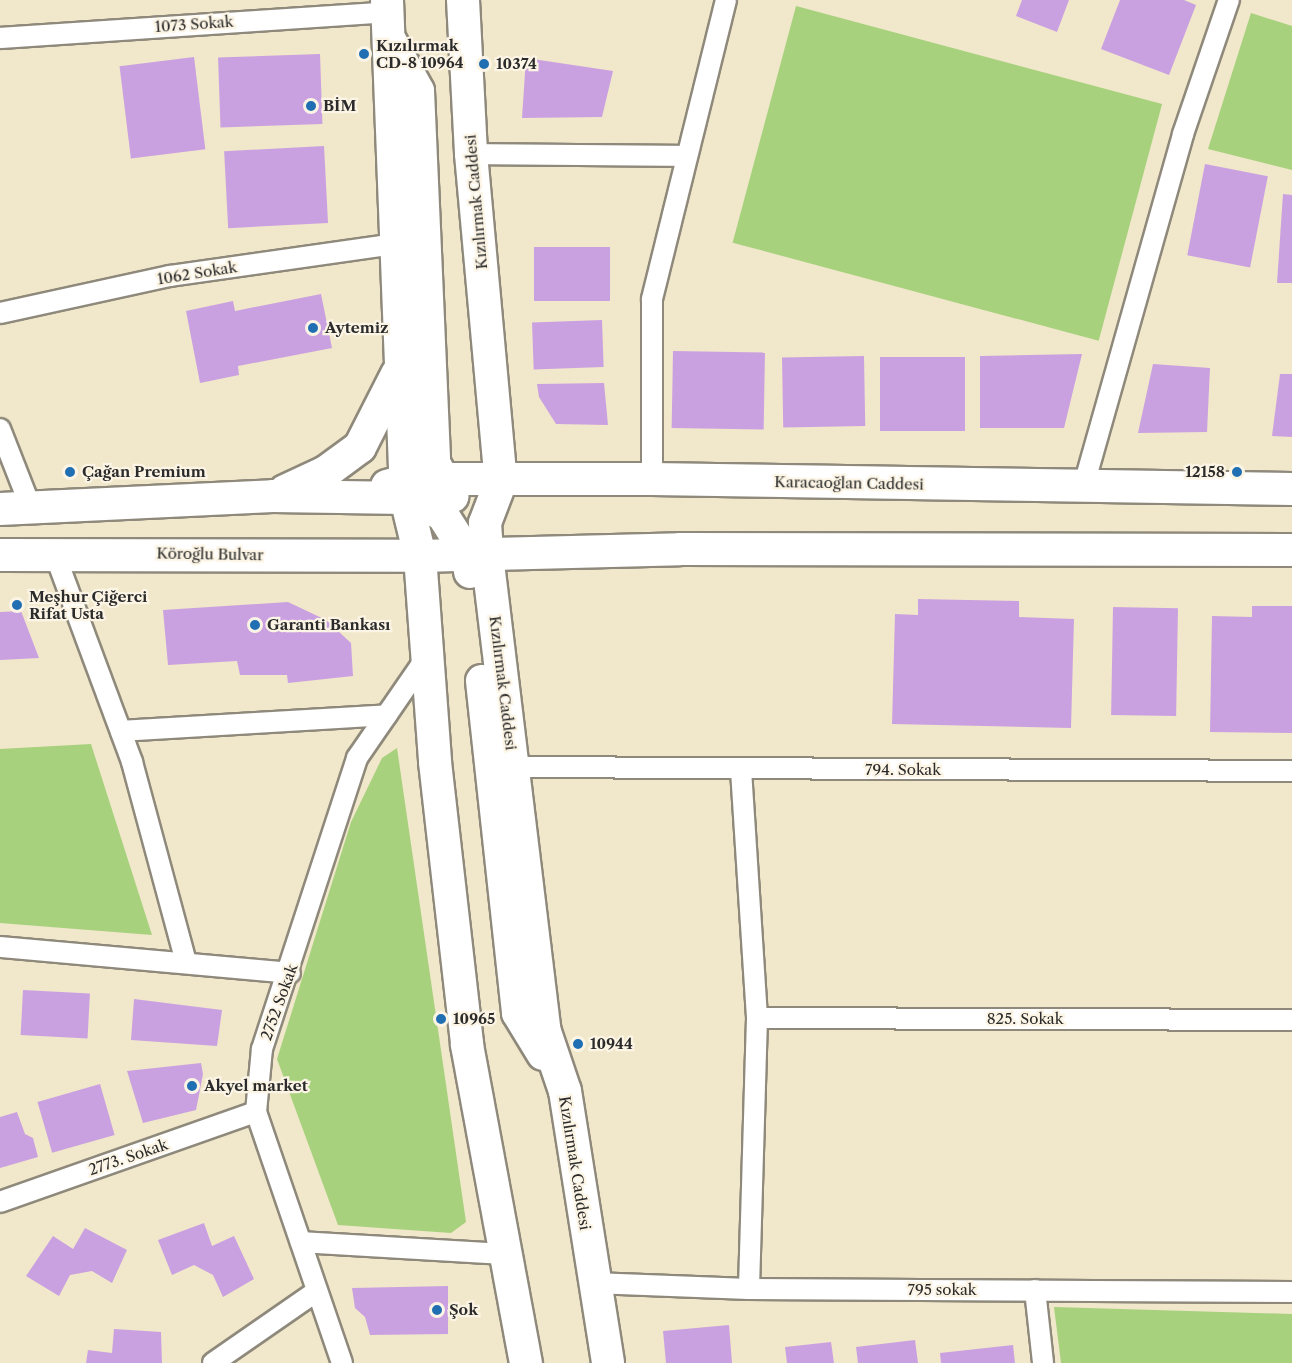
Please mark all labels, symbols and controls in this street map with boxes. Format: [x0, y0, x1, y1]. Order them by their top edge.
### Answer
street label: 1073 Sokak [154, 12, 234, 36]
place label: Kızılırmak CD-8 10964 [376, 36, 464, 71]
marker: Kızılırmak CD-8 10964 [357, 47, 371, 61]
place label: 10374 [496, 55, 537, 73]
marker: 10374 [477, 57, 491, 71]
place label: BİM [323, 97, 356, 115]
marker: BİM [304, 99, 318, 113]
street label: Kızılırmak Caddesi [461, 134, 491, 270]
street label: 1062 Sokak [156, 258, 238, 288]
place label: Aytemiz [325, 319, 389, 337]
marker: Aytemiz [306, 321, 320, 335]
place label: Çağan Premium [82, 463, 206, 481]
place label: 12158 [1185, 463, 1225, 481]
marker: Çağan Premium [63, 465, 77, 479]
marker: 12158 [1230, 465, 1244, 479]
street label: Karacaoğlan Caddesi [774, 473, 924, 493]
street label: Köroğlu Bulvar [156, 544, 264, 564]
place label: Meşhur Çiğerci Rifat Usta [29, 587, 147, 622]
marker: Meşhur Çiğerci Rifat Usta [10, 598, 24, 612]
street label: Kızılırmak Caddesi [486, 615, 520, 751]
place label: Garanti Bankası [267, 616, 390, 634]
marker: Garanti Bankası [248, 618, 262, 632]
street label: 794. Sokak [865, 761, 941, 779]
street label: 2752 Sokak [257, 961, 301, 1043]
place label: 10965 [453, 1010, 495, 1028]
street label: 825. Sokak [987, 1010, 1063, 1028]
marker: 10965 [434, 1012, 448, 1026]
place label: 10944 [590, 1035, 633, 1053]
marker: 10944 [571, 1037, 585, 1051]
place label: Akyel market [204, 1077, 308, 1095]
marker: Akyel market [185, 1079, 199, 1093]
street label: Kızılırmak Caddesi [555, 1095, 595, 1231]
street label: 2773. Sokak [86, 1135, 170, 1179]
street label: 795 sokak [908, 1281, 976, 1299]
place label: Şok [449, 1301, 478, 1319]
marker: Şok [430, 1303, 444, 1317]

